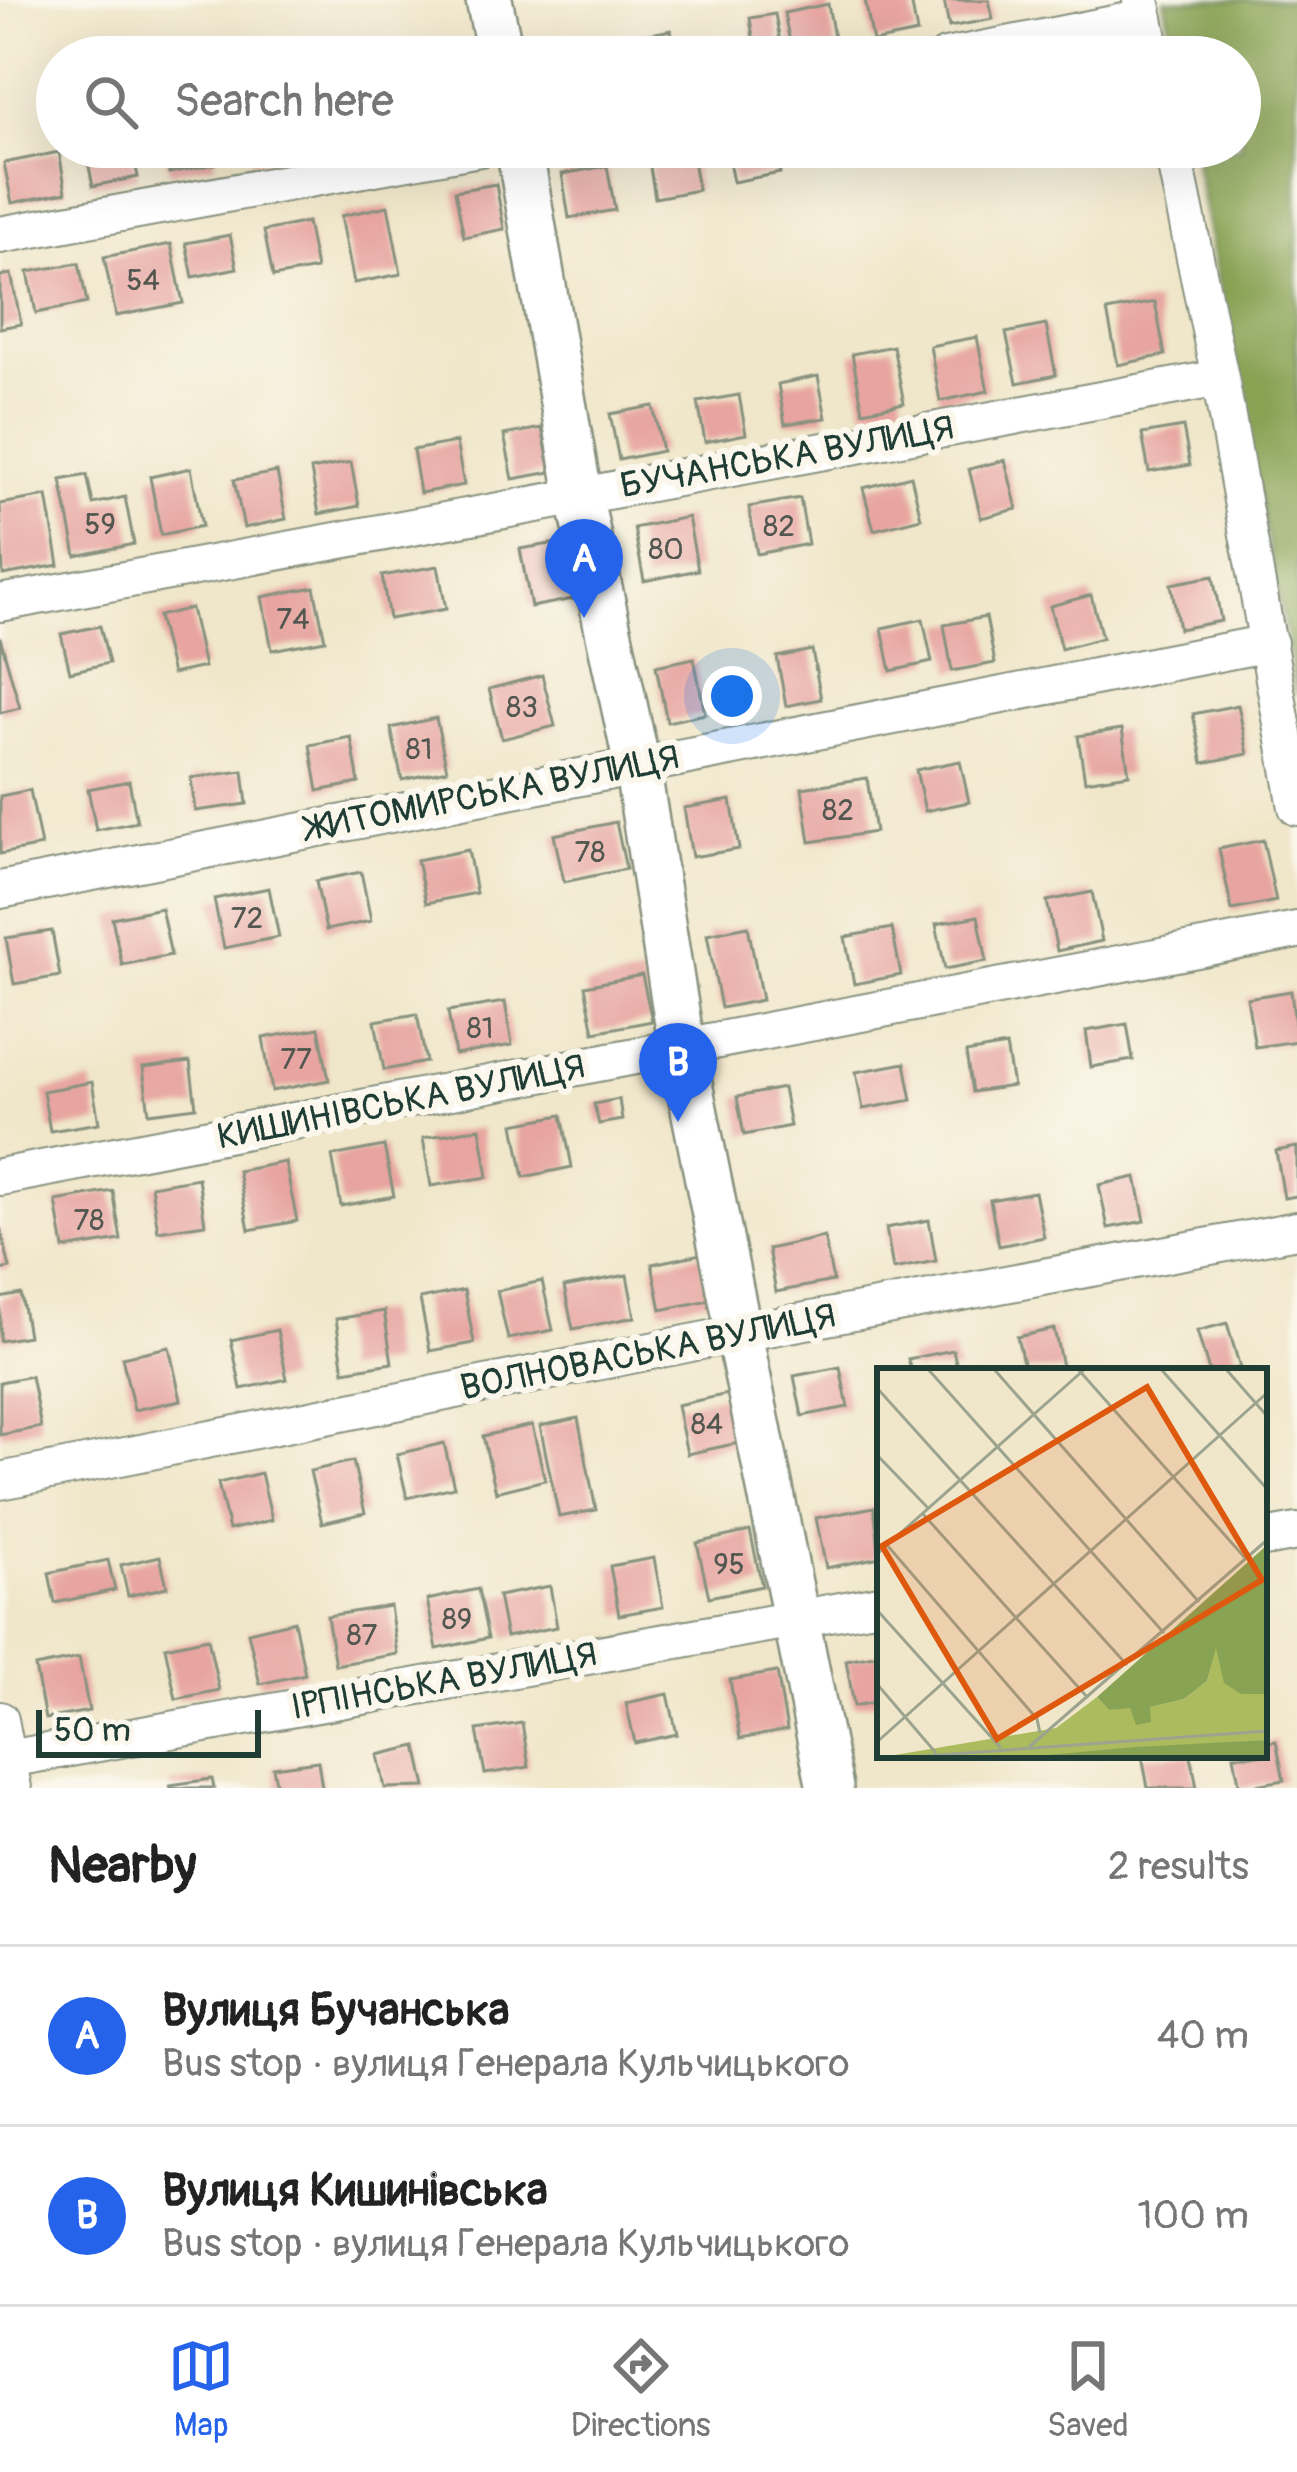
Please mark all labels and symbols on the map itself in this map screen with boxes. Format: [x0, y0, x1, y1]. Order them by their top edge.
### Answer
house number: 54 [126, 262, 160, 299]
street label: БУЧАНСЬКА ВУЛИЦЯ [617, 405, 957, 509]
house number: 59 [84, 506, 116, 543]
house number: 82 [763, 508, 795, 545]
pin: A [545, 519, 623, 618]
house number: 80 [648, 531, 684, 568]
house number: 74 [276, 601, 310, 638]
your location [702, 666, 762, 726]
house number: 83 [506, 689, 538, 726]
house number: 81 [406, 731, 432, 768]
street label: ЖИТОМИРСЬКА ВУЛИЦЯ [298, 735, 683, 852]
house number: 82 [822, 792, 854, 829]
house number: 78 [575, 834, 606, 871]
house number: 72 [231, 900, 263, 937]
house number: 81 [467, 1010, 493, 1047]
pin: B [639, 1023, 717, 1122]
house number: 77 [280, 1041, 312, 1078]
street label: КИШИНІВСЬКА ВУЛИЦЯ [213, 1044, 589, 1160]
house number: 78 [74, 1202, 105, 1239]
street label: ВОЛНОВАСЬКА ВУЛИЦЯ [456, 1294, 840, 1410]
inset map [877, 1368, 1267, 1758]
house number: 84 [691, 1406, 723, 1443]
house number: 95 [713, 1546, 745, 1583]
house number: 89 [442, 1601, 472, 1638]
house number: 87 [347, 1617, 378, 1654]
street label: ІРПІНСЬКА ВУЛИЦЯ [288, 1632, 600, 1730]
scale bar [36, 1704, 261, 1757]

